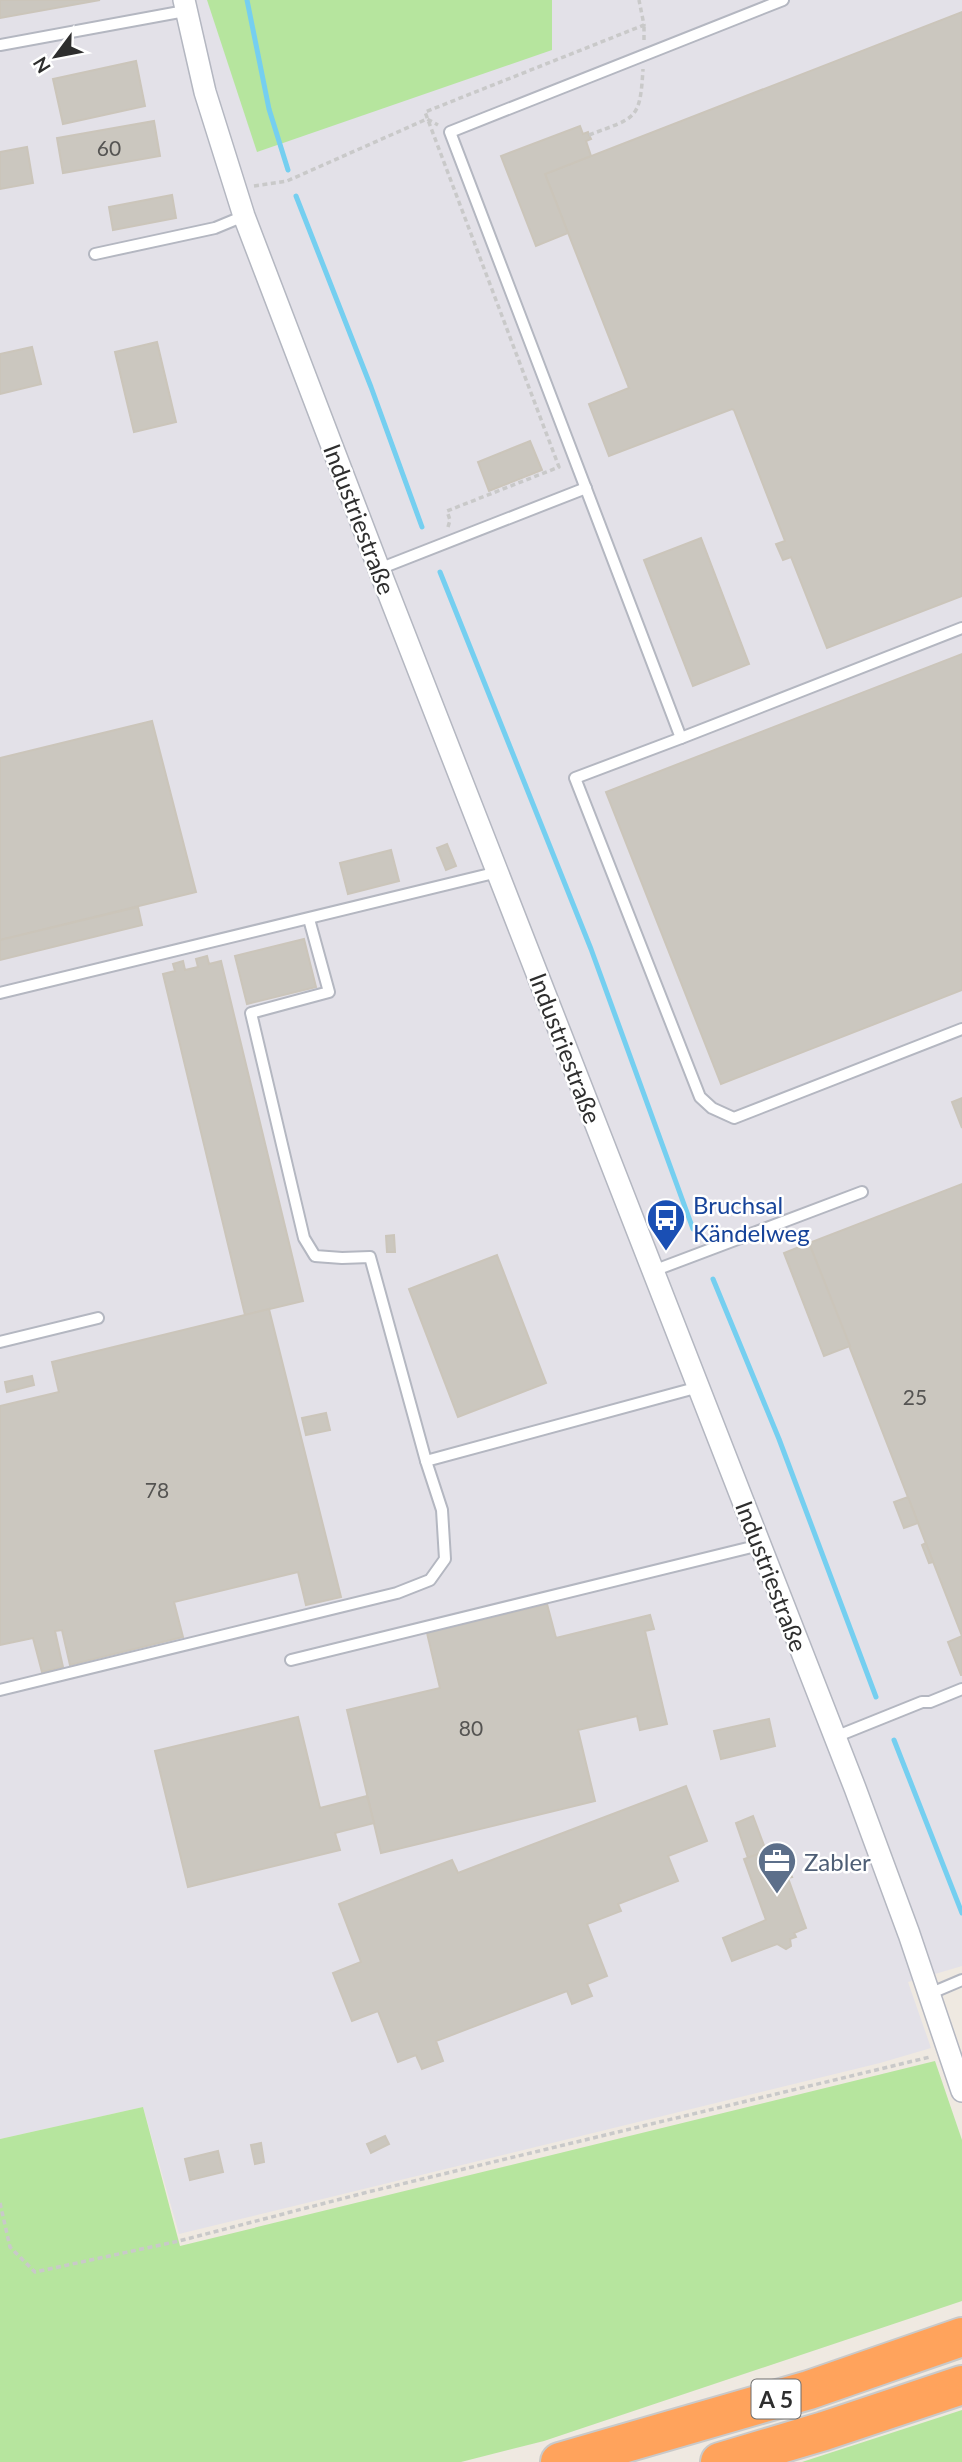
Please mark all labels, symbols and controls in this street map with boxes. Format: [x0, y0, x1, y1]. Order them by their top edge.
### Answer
north arrow [21, 21, 91, 91]
text: N [28, 53, 55, 78]
house number: 60 [97, 135, 121, 160]
street label: Industriestraße [318, 440, 402, 598]
street label: Industriestraße [524, 969, 608, 1127]
place label: Bruchsal Kändelweg [693, 1190, 810, 1247]
bus stop icon: Bruchsal Kändelweg [645, 1197, 687, 1252]
house number: 25 [903, 1384, 927, 1409]
house number: 78 [145, 1477, 169, 1502]
street label: Industriestraße [730, 1497, 814, 1655]
house number: 80 [459, 1715, 483, 1740]
office icon: Zabler [756, 1840, 798, 1895]
place label: Zabler [804, 1847, 871, 1876]
road number: A 5 [752, 2380, 800, 2418]

